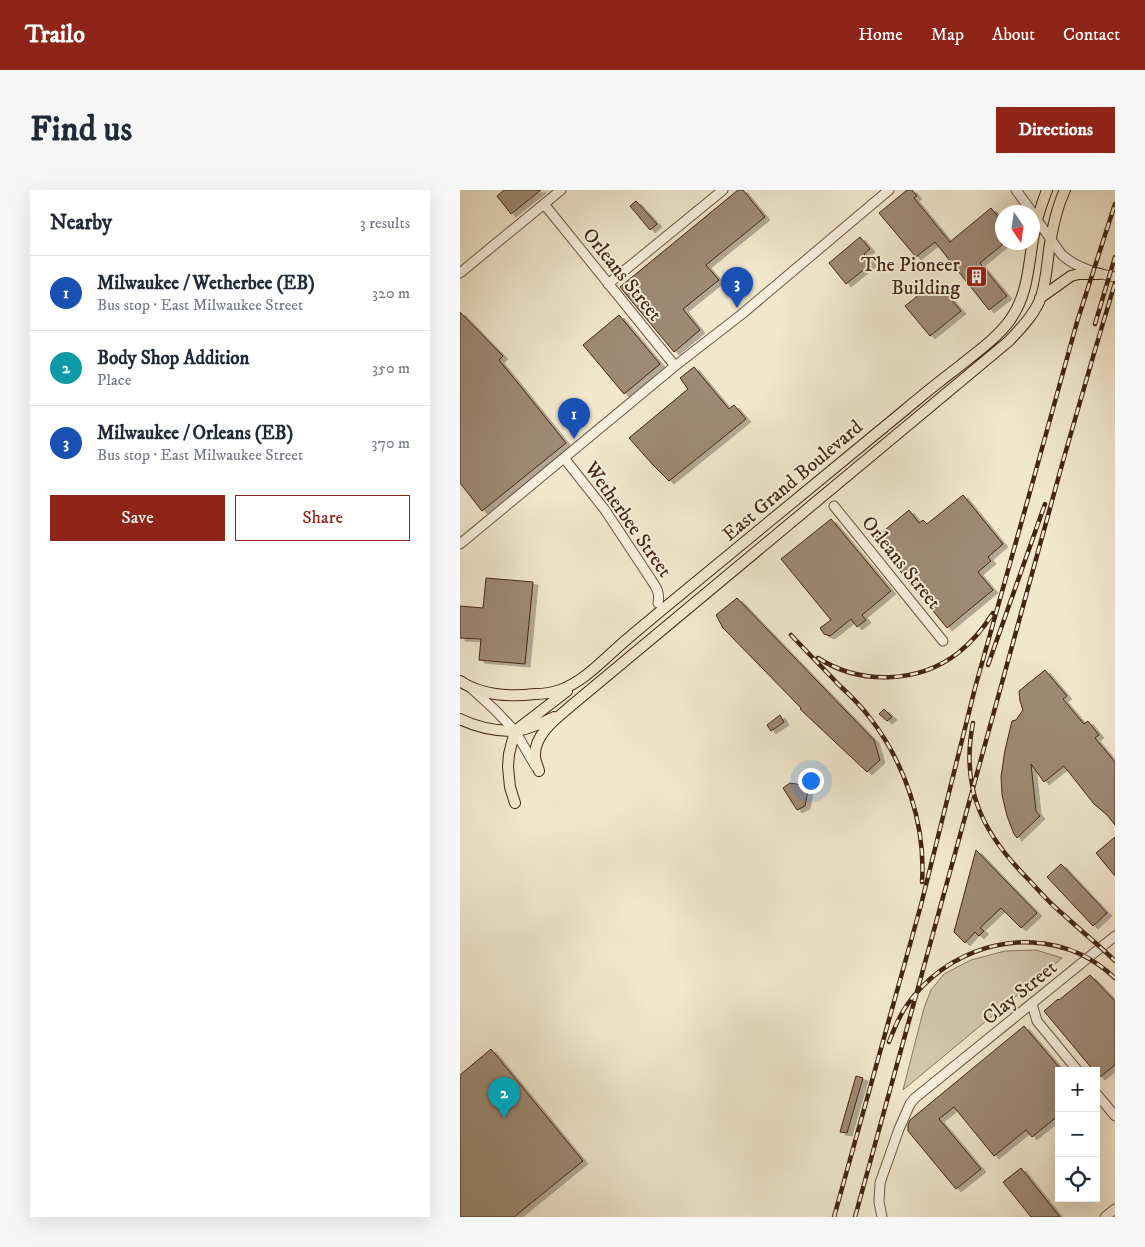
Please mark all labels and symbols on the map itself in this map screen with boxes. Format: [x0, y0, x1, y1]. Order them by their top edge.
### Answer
north arrow [995, 205, 1040, 250]
street label: Orleans Street [577, 223, 667, 327]
place label: The Pioneer Building [861, 253, 961, 301]
building icon: The Pioneer Building [964, 264, 988, 288]
pin: 3 [721, 267, 753, 308]
pin: 1 [558, 398, 590, 439]
street label: East Grand Boulevard [718, 415, 868, 547]
street label: Wetherbee Street [578, 456, 677, 583]
street label: Orleans Street [856, 511, 946, 615]
your location [798, 768, 824, 794]
street label: Clay Street [978, 956, 1062, 1031]
pin: 2 [488, 1077, 520, 1118]

